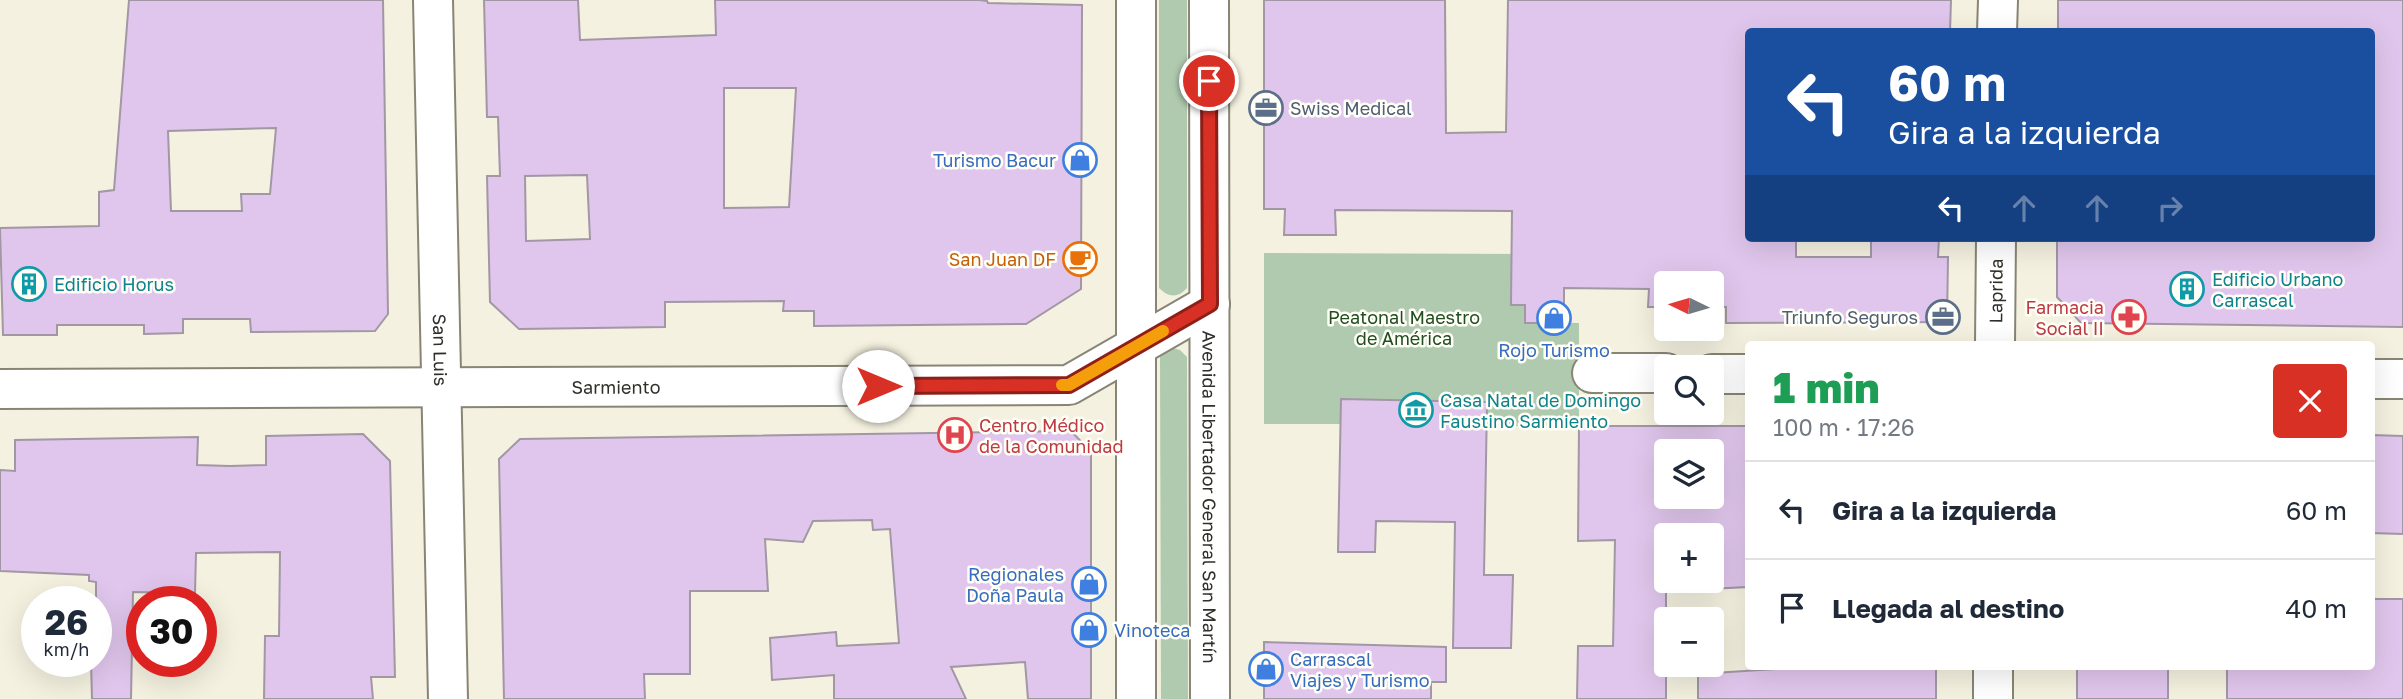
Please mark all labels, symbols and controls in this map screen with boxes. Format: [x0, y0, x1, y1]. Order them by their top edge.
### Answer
pin [1179, 51, 1239, 111]
text: 60 m [1888, 53, 2006, 112]
icon: left [1773, 56, 1864, 147]
icon: arrive [1190, 62, 1228, 100]
office icon: Swiss Medical [1247, 89, 1285, 127]
place label: Swiss Medical [1290, 97, 1412, 119]
text: Gira a la izquierda [1888, 113, 2161, 151]
shop icon: Turismo Bacur [1061, 141, 1099, 179]
place label: Turismo Bacur [933, 149, 1056, 171]
icon: left [1932, 189, 1970, 227]
icon: ahead [2005, 189, 2043, 227]
icon: ahead [2078, 189, 2116, 227]
icon: right [2151, 189, 2189, 227]
cafe icon: San Juan DF [1061, 240, 1099, 278]
place label: San Juan DF [949, 248, 1056, 270]
street label: Laprida [1984, 258, 2007, 324]
building icon: Edificio Horus [10, 265, 48, 303]
place label: Edificio Urbano Carrascal [2212, 268, 2343, 311]
building icon: Edificio Urbano Carrascal [2168, 270, 2206, 308]
north arrow [1654, 271, 1724, 341]
map controls [1654, 271, 1724, 677]
place label: Edificio Horus [54, 273, 174, 295]
place label: Farmacia Social II [2026, 296, 2104, 339]
office icon: Triunfo Seguros [1924, 298, 1962, 336]
pharmacy icon: Farmacia Social II [2110, 298, 2148, 336]
shop icon: Rojo Turismo [1535, 299, 1573, 337]
park label: Peatonal Maestro de América [1328, 306, 1480, 349]
place label: Triunfo Seguros [1782, 306, 1918, 328]
street label: San Luis [429, 313, 452, 386]
street label: Avenida Libertador General San Martín [1198, 330, 1221, 664]
place label: Rojo Turismo [1498, 339, 1610, 361]
position arrow [841, 349, 915, 423]
button: search [1654, 355, 1724, 425]
text: 1 min [1773, 362, 1880, 412]
button: close [2273, 364, 2347, 438]
street label: Sarmiento [572, 376, 660, 398]
place label: Casa Natal de Domingo Faustino Sarmiento [1440, 389, 1641, 432]
museum icon: Casa Natal de Domingo Faustino Sarmiento [1397, 391, 1435, 429]
text: 100 m · 17:26 [1773, 413, 1915, 441]
place label: Centro Médico de la Comunidad [979, 414, 1124, 457]
hospital icon: Centro Médico de la Comunidad [936, 416, 974, 454]
button: layers [1654, 439, 1724, 509]
icon: left [1773, 491, 1811, 529]
text: Gira a la izquierda [1832, 495, 2056, 526]
text: 60 m [2286, 495, 2347, 526]
button: + [1654, 523, 1724, 593]
place label: Regionales Doña Paula [966, 563, 1064, 606]
shop icon: Regionales Doña Paula [1070, 565, 1108, 603]
speed limit sign: 30 [126, 586, 217, 677]
icon: arrive [1773, 589, 1811, 627]
text: Llegada al destino [1832, 593, 2064, 624]
text: 40 m [2286, 593, 2347, 624]
text: 26 [45, 601, 88, 643]
button: − [1654, 607, 1724, 677]
shop icon: Vinoteca [1070, 611, 1108, 649]
place label: Vinoteca [1114, 619, 1190, 641]
text: km/h [44, 638, 89, 660]
place label: Carrascal Viajes y Turismo [1290, 648, 1429, 691]
shop icon: Carrascal Viajes y Turismo [1247, 650, 1285, 688]

